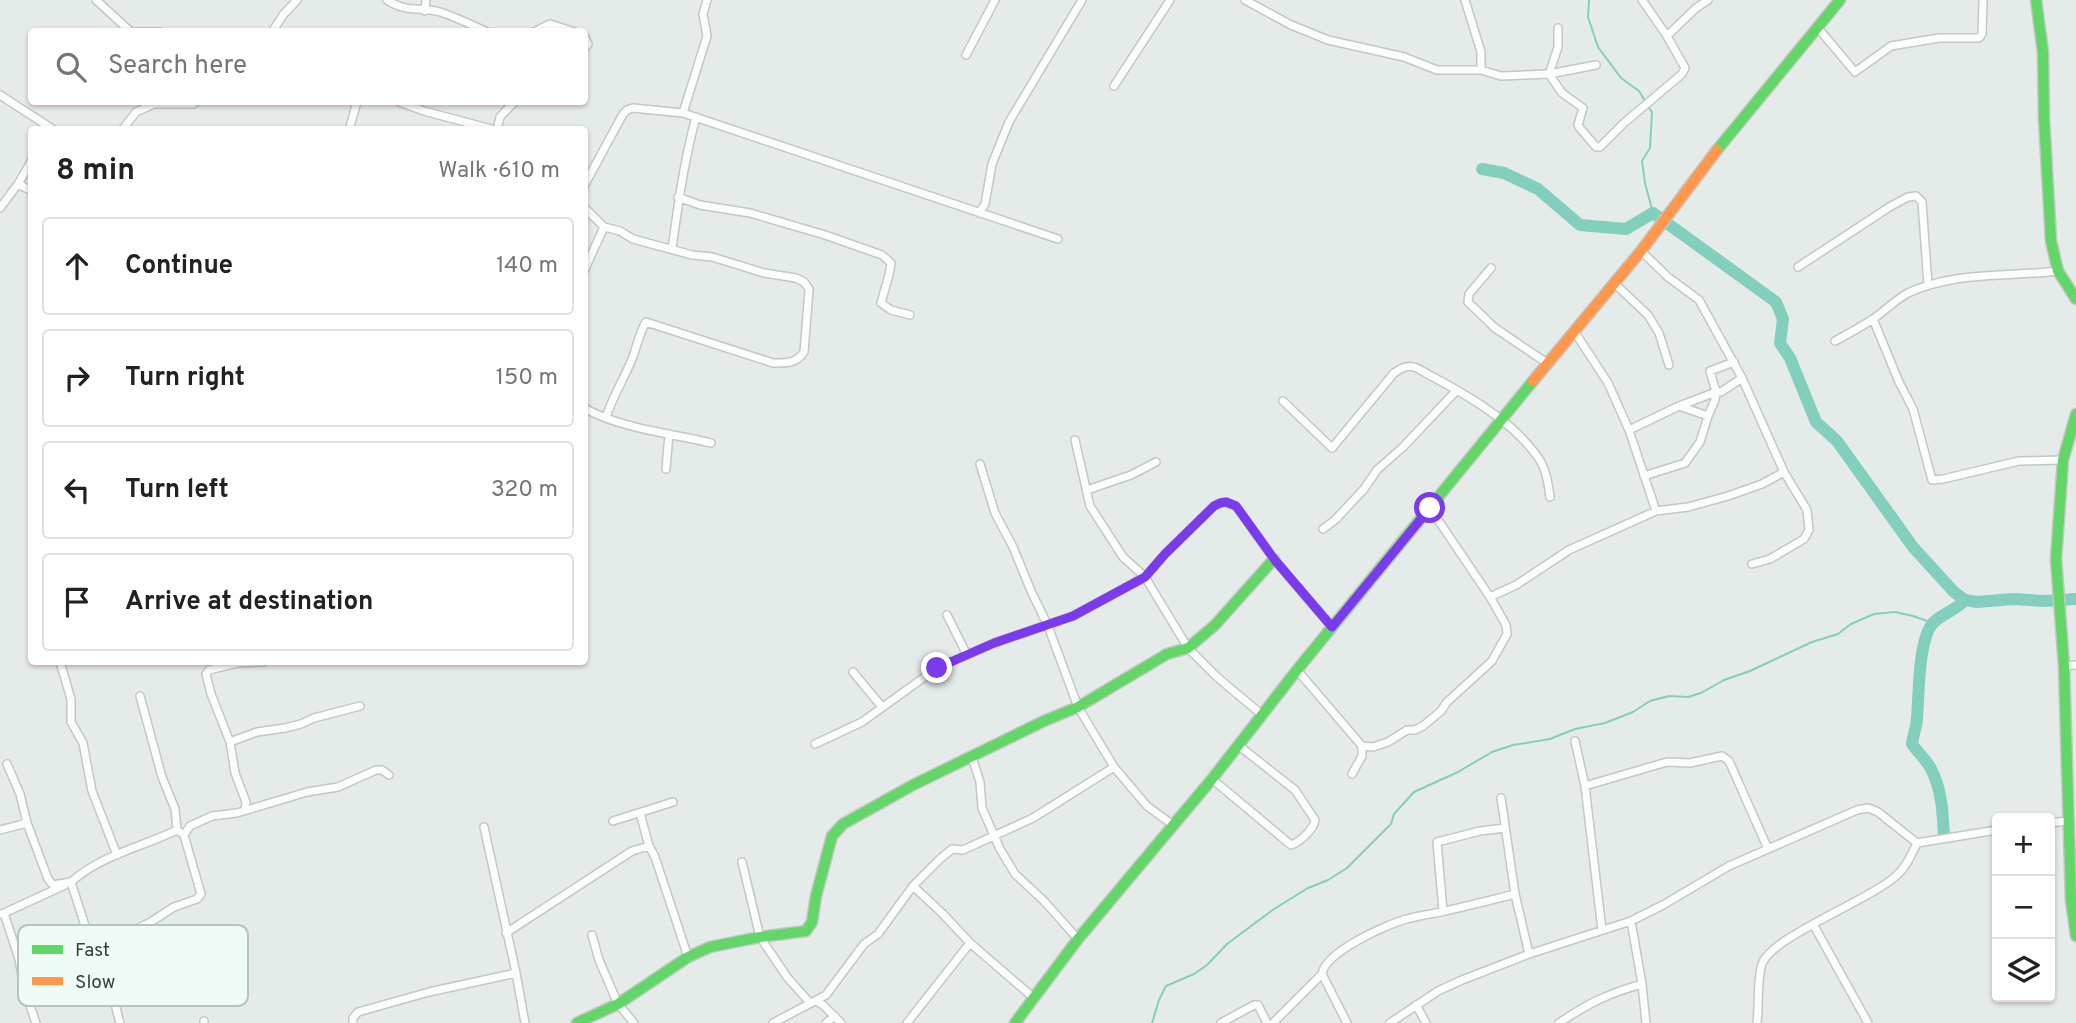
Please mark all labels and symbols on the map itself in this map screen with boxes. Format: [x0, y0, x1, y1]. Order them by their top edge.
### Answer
route start [1414, 492, 1445, 523]
route end [921, 652, 952, 683]
legend [18, 925, 248, 1006]
text: Fast [75, 939, 110, 963]
text: Slow [75, 971, 115, 995]

